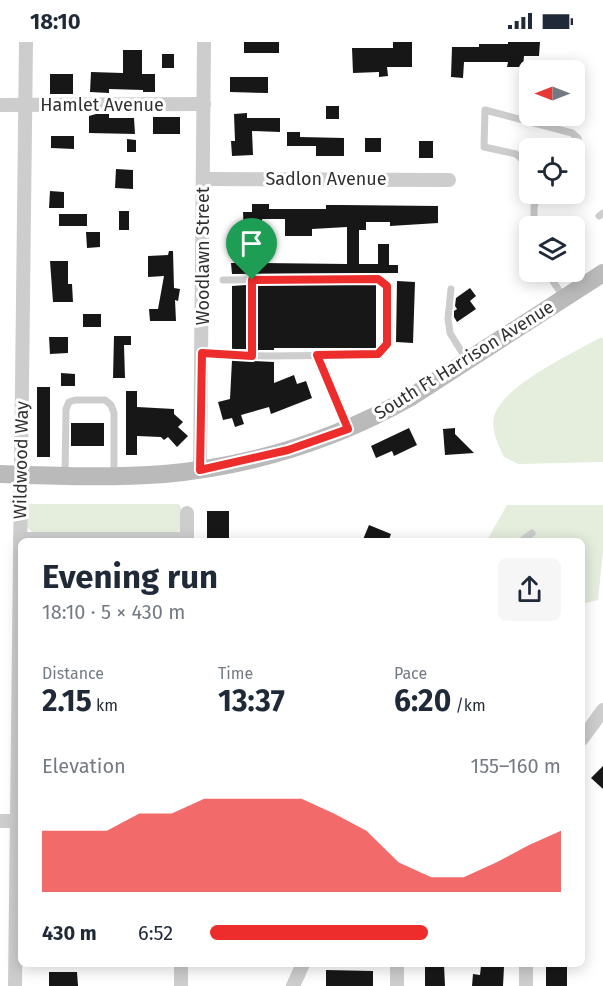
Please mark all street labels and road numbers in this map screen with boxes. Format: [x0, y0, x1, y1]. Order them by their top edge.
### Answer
street label: Hamlet Avenue [40, 94, 164, 116]
street label: Sadlon Avenue [265, 168, 387, 190]
street label: Woodlawn Street [192, 186, 214, 325]
street label: South Ft Harrison Avenue [370, 296, 558, 424]
street label: Wildwood Way [9, 401, 33, 519]

